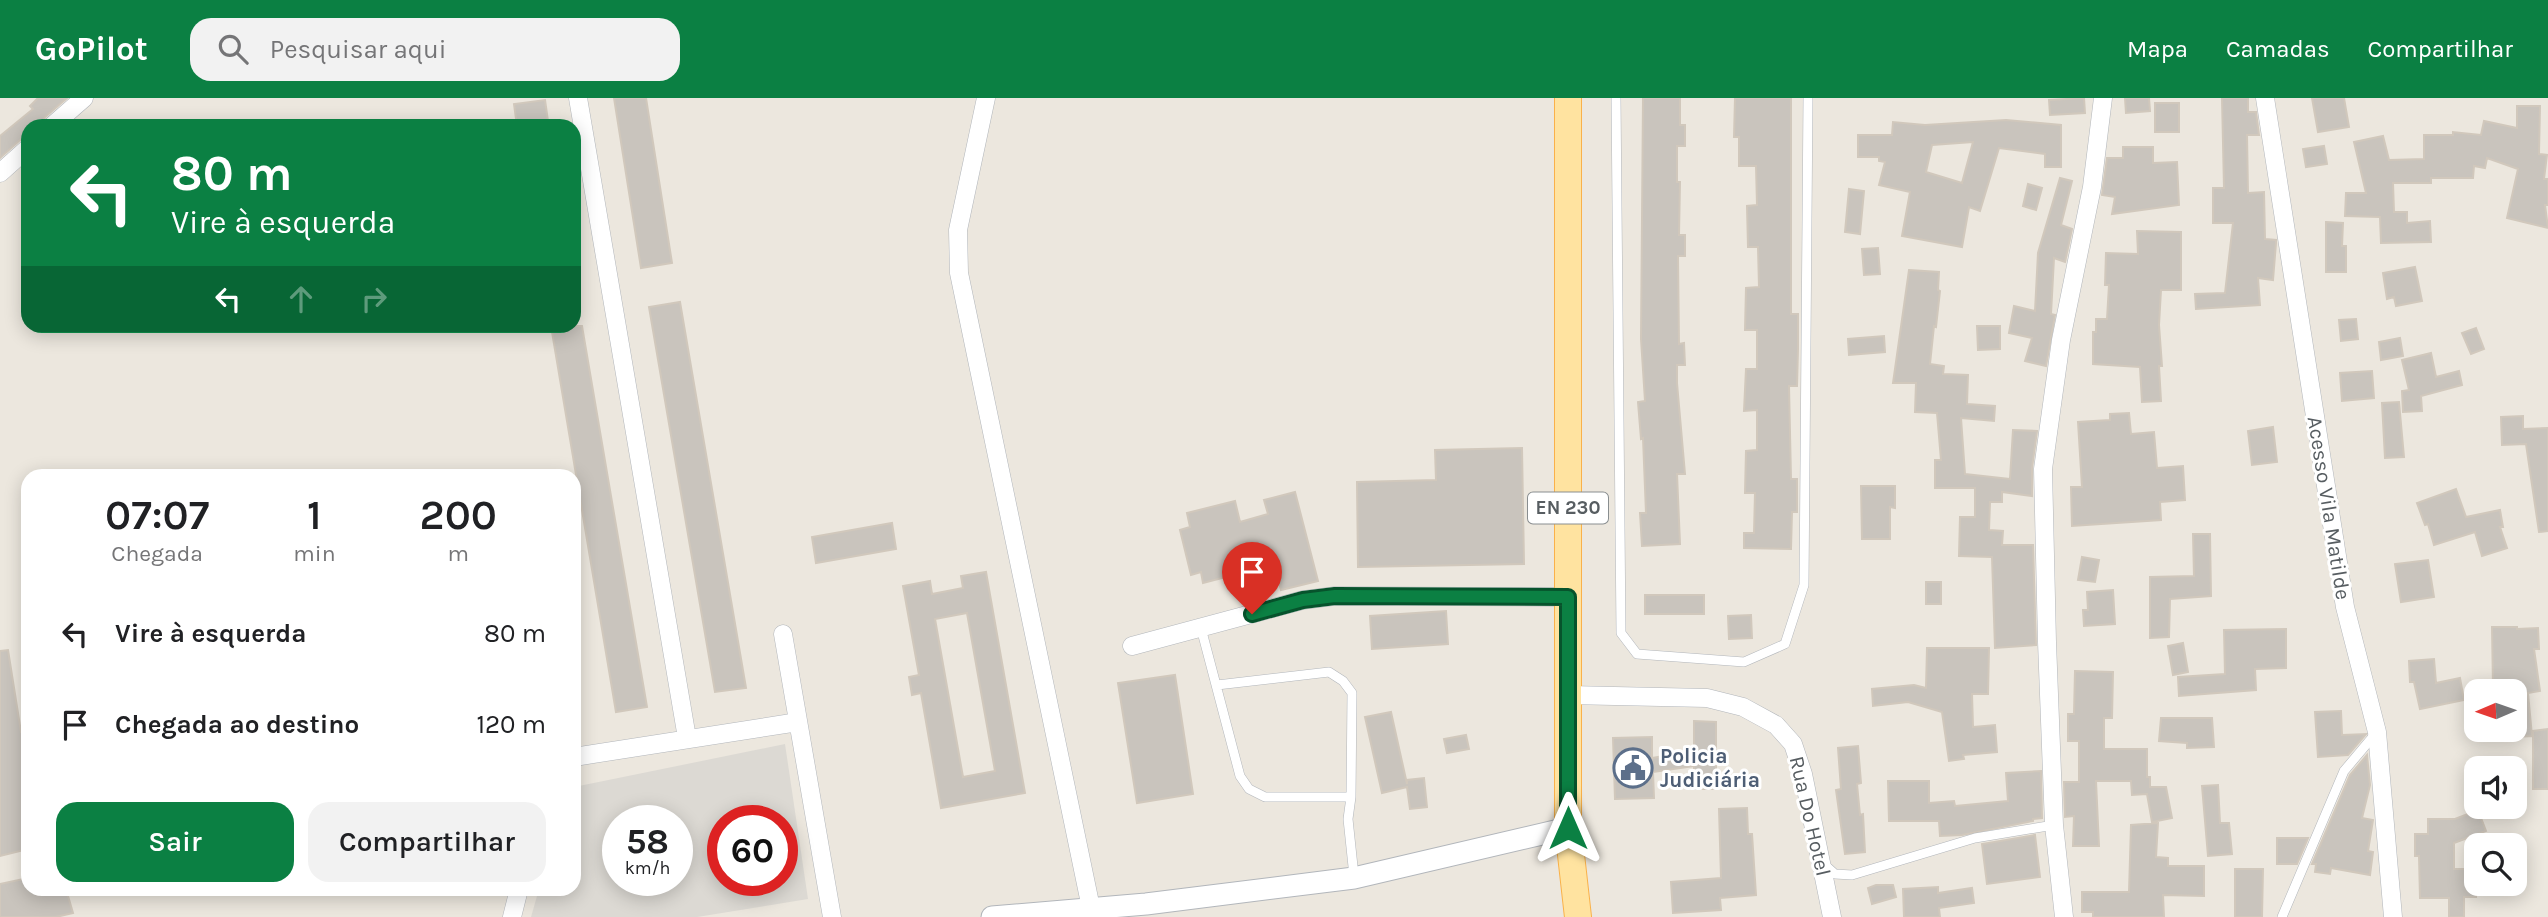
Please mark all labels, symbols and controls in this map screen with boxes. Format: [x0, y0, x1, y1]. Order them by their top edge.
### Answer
search box [190, 18, 680, 81]
text: GoPilot [35, 30, 148, 68]
icon: search [214, 30, 252, 68]
text: Pesquisar aqui [270, 34, 446, 65]
text: Mapa [2127, 35, 2188, 63]
text: Camadas [2226, 35, 2330, 63]
text: Compartilhar [2368, 35, 2513, 63]
text: 80 m [171, 145, 293, 202]
icon: left [56, 147, 147, 238]
text: Vire à esquerda [171, 204, 395, 241]
icon: left [209, 280, 247, 318]
icon: ahead [282, 280, 320, 318]
icon: right [355, 280, 393, 318]
street label: Acesso Vila Matilde [2303, 415, 2355, 601]
text: 07:07 [105, 490, 209, 540]
text: 1 [307, 490, 322, 540]
text: 200 [420, 490, 497, 540]
road number: EN 230 [1528, 492, 1608, 524]
text: Chegada [111, 540, 203, 567]
text: min [293, 540, 336, 567]
text: m [448, 540, 469, 567]
pin [1222, 542, 1282, 614]
icon: arrive [1233, 553, 1271, 591]
icon: left [56, 615, 94, 653]
text: Vire à esquerda [115, 618, 306, 649]
text: 80 m [484, 618, 546, 649]
north arrow [2464, 679, 2527, 742]
map controls [2464, 679, 2527, 896]
icon: arrive [56, 706, 94, 744]
text: Chegada ao destino [115, 709, 359, 740]
text: 120 m [476, 709, 546, 740]
place label: Policia Judiciária [1660, 744, 1760, 792]
public building icon: Policia Judiciária [1612, 747, 1654, 789]
street label: Rua Do Hotel [1785, 754, 1835, 878]
button: sound [2464, 756, 2527, 819]
position arrow [1531, 791, 1605, 865]
button: Sair [56, 802, 294, 882]
button: Compartilhar [308, 802, 546, 882]
speed limit sign: 60 [707, 805, 798, 896]
text: 58 [626, 821, 669, 862]
button: search [2464, 833, 2527, 896]
text: km/h [625, 857, 670, 879]

